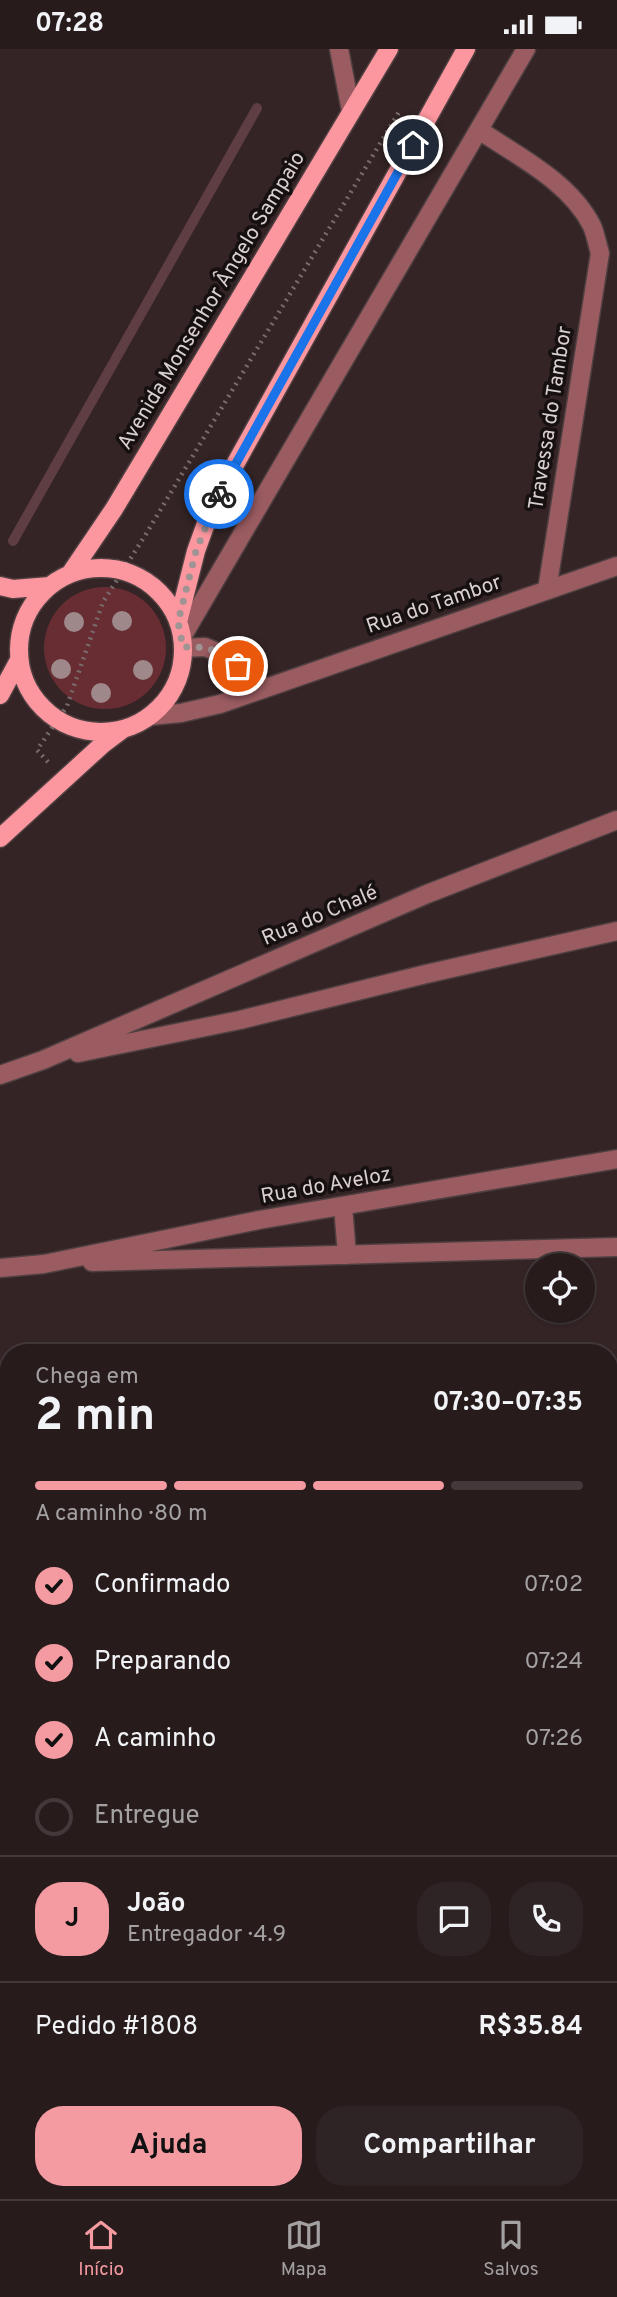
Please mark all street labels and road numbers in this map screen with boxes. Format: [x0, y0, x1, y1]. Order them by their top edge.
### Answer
street label: Avenida Monsenhor Ângelo Sampaio [111, 146, 312, 455]
street label: Travessa do Tambor [523, 324, 579, 512]
street label: Rua do Tambor [363, 569, 505, 641]
street label: Rua do Chalé [258, 879, 382, 953]
street label: Rua do Aveloz [259, 1161, 393, 1211]

